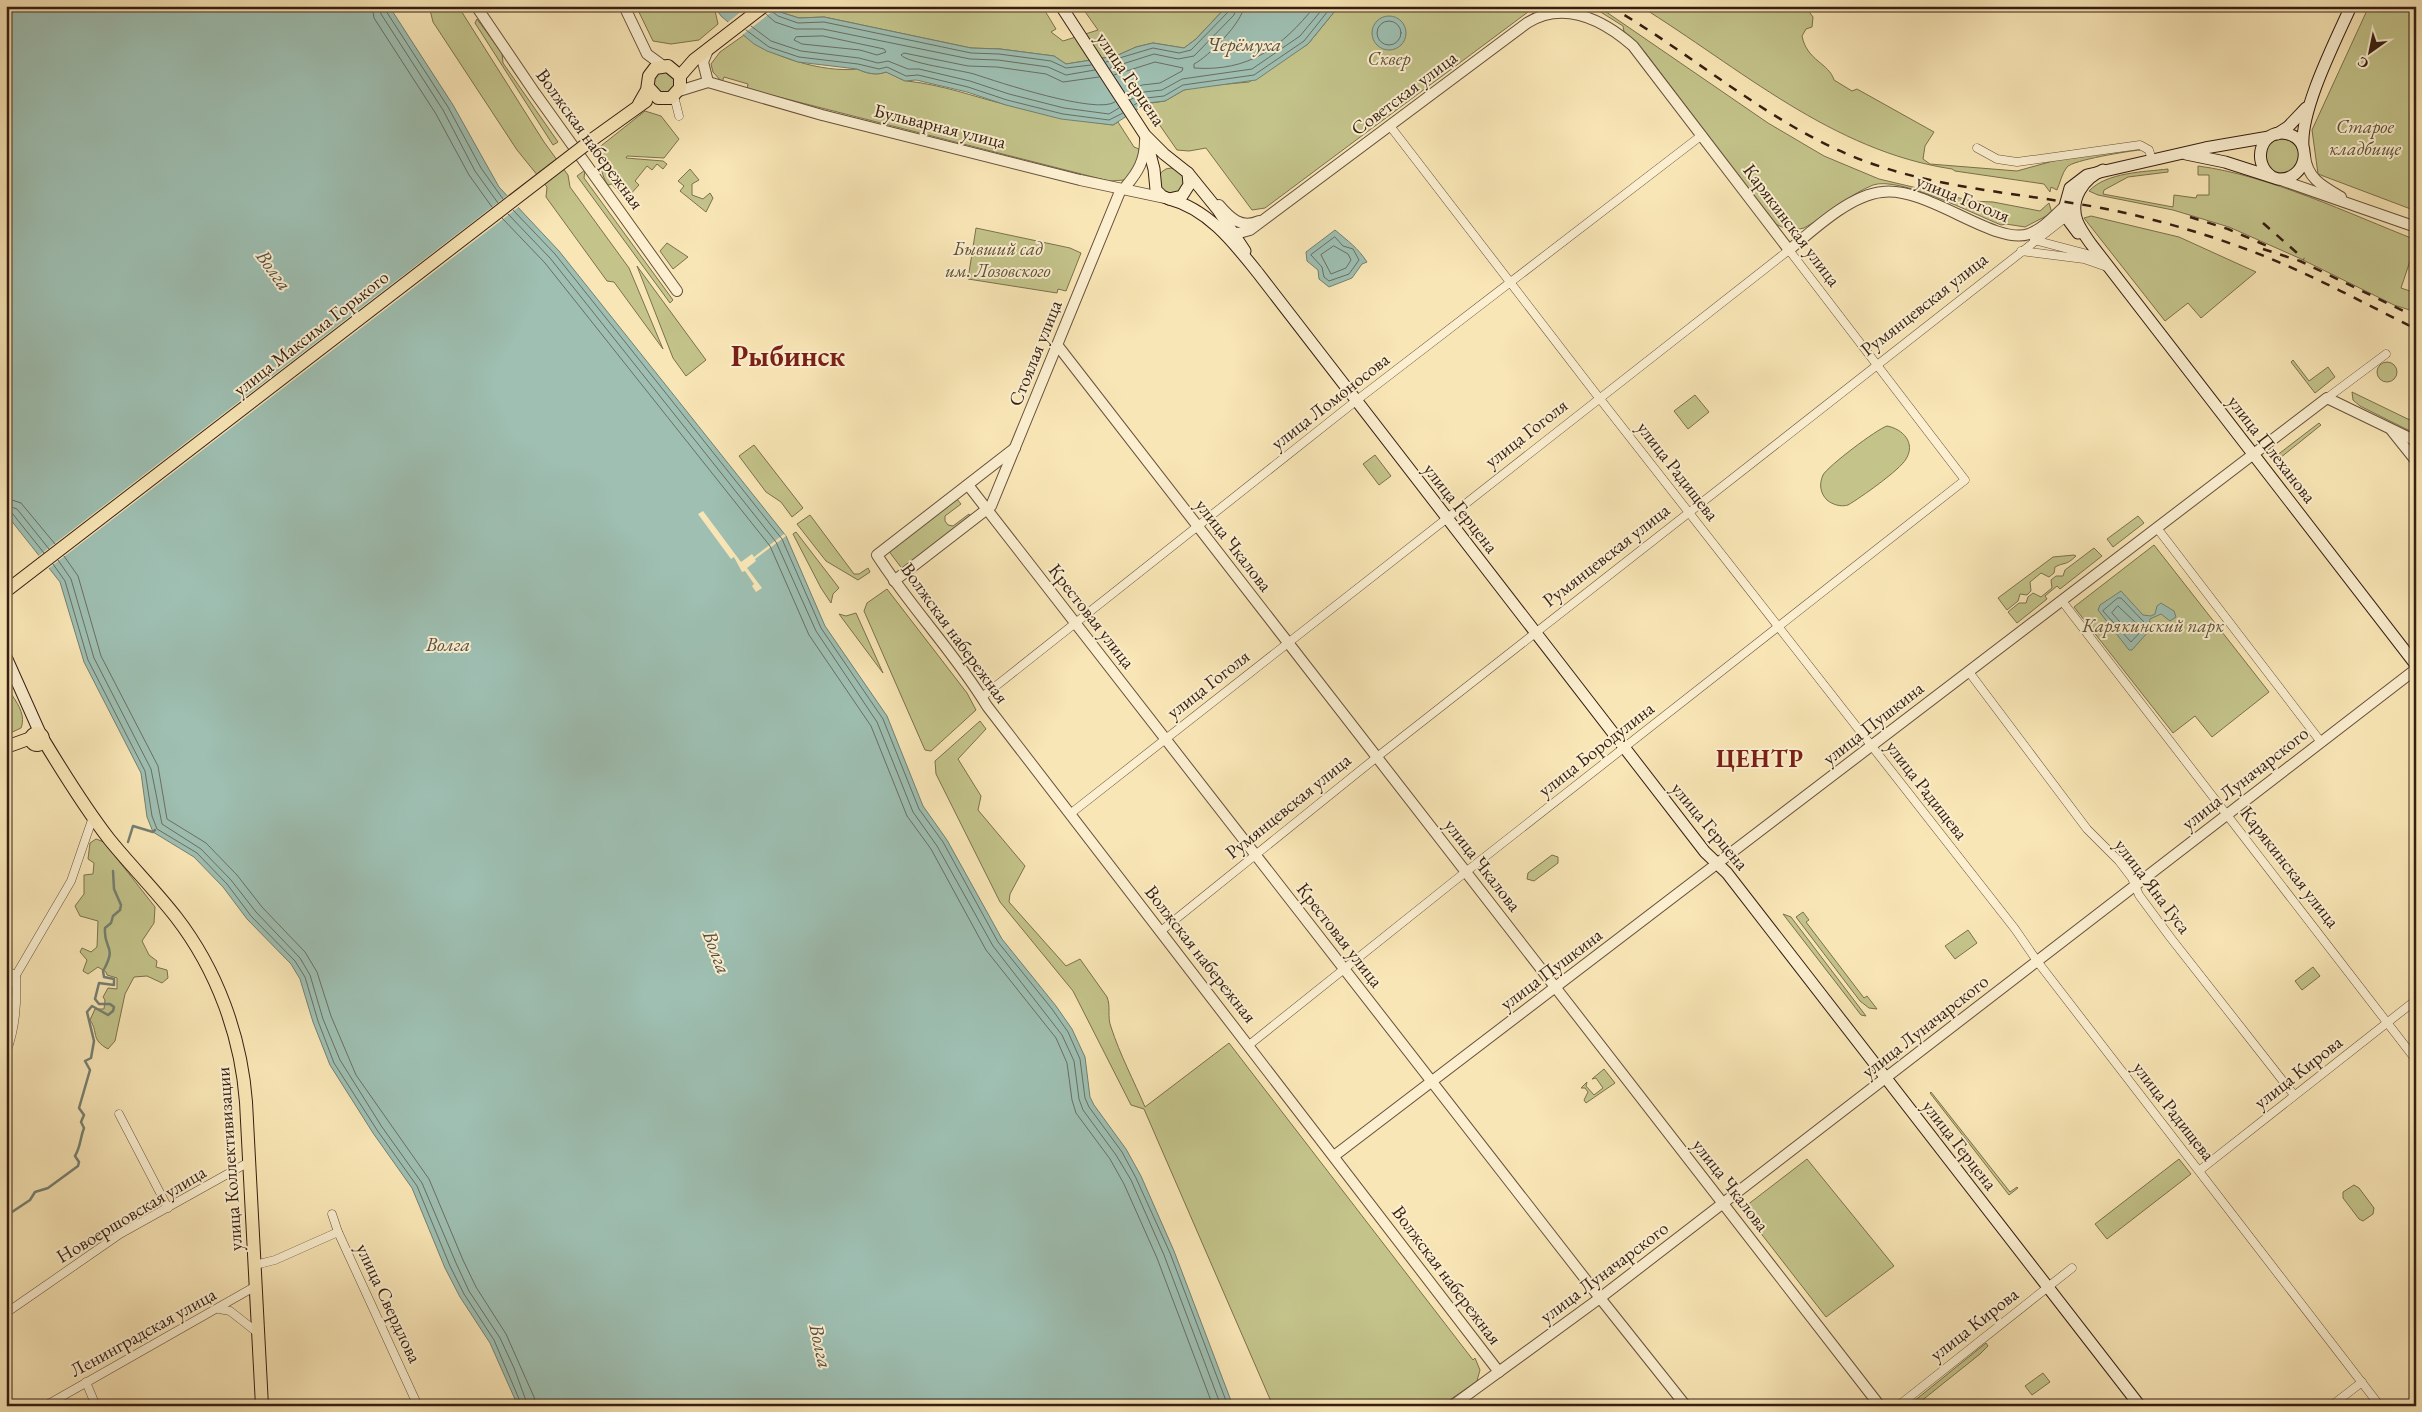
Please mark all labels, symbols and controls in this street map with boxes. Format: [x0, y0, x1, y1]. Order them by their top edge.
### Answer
street label: улица Герцена [1090, 27, 1172, 131]
north arrow [2344, 28, 2394, 78]
water label: Черёмуха [1207, 31, 1281, 57]
street label: Советская улица [1346, 45, 1462, 141]
park label: Сквер [1367, 46, 1411, 71]
text: С [2354, 53, 2372, 73]
street label: Волжская набережная [530, 64, 650, 215]
street label: Бульварная улица [871, 98, 1009, 155]
park label: Старое кладбище [2329, 114, 2402, 161]
street label: Карякинская улица [1738, 158, 1847, 292]
street label: улица Гоголя [1912, 168, 2014, 228]
park label: Бывший сад им. Лозовского [945, 236, 1051, 283]
water label: Волга [250, 243, 298, 296]
street label: Румянцевская улица [1855, 246, 1993, 362]
street label: улица Максима Горького [228, 264, 394, 402]
street label: Стоялая улица [1002, 296, 1068, 410]
district label: Рыбинск [731, 337, 845, 375]
street label: улица Ломоносова [1266, 347, 1395, 455]
street label: улица Плеханова [2222, 390, 2322, 508]
street label: улица Гоголя [1479, 392, 1573, 473]
street label: улица Радищева [1631, 416, 1725, 526]
street label: улица Герцена [1418, 458, 1504, 559]
street label: улица Чкалова [1190, 493, 1278, 597]
street label: Румянцевская улица [1537, 497, 1675, 613]
street label: Волжская набережная [895, 558, 1015, 709]
street label: Крестовая улица [1043, 558, 1141, 674]
park label: Карякинский парк [2081, 613, 2225, 638]
water label: Волга [425, 631, 470, 657]
street label: улица Гоголя [1161, 643, 1255, 724]
street label: улица Пушкина [1817, 675, 1929, 770]
street label: улица Бородулина [1533, 696, 1659, 802]
street label: улица Луначарского [2176, 721, 2314, 835]
street label: улица Радищева [1880, 735, 1974, 845]
district label: ЦЕНТР [1716, 743, 1804, 774]
street label: Румянцевская улица [1220, 747, 1356, 864]
street label: улица Герцена [1666, 777, 1755, 876]
street label: Карякинская улица [2235, 801, 2346, 933]
street label: улица Чкалова [1439, 813, 1527, 917]
street label: улица Яна Гуса [2109, 833, 2197, 939]
street label: Крестовая улица [1291, 877, 1389, 993]
street label: Волжская набережная [1139, 880, 1263, 1028]
street label: улица Пушкина [1495, 922, 1608, 1016]
water label: Волга [696, 926, 737, 978]
street label: улица Луначарского [1856, 969, 1994, 1083]
street label: улица Кирова [2249, 1029, 2348, 1114]
street label: улица Радищева [2127, 1056, 2221, 1166]
street label: улица Коллективизации [210, 1066, 248, 1252]
street label: улица Герцена [1917, 1095, 2003, 1196]
street label: улица Чкалова [1687, 1133, 1775, 1237]
street label: Новоершовская улица [51, 1159, 211, 1269]
street label: Волжская набережная [1386, 1200, 1508, 1350]
street label: улица Луначарского [1535, 1215, 1673, 1329]
street label: улица Свердлова [350, 1239, 428, 1367]
street label: Ленинградская улица [65, 1281, 221, 1383]
street label: улица Кирова [1925, 1281, 2024, 1366]
water label: Волга [803, 1320, 839, 1371]

